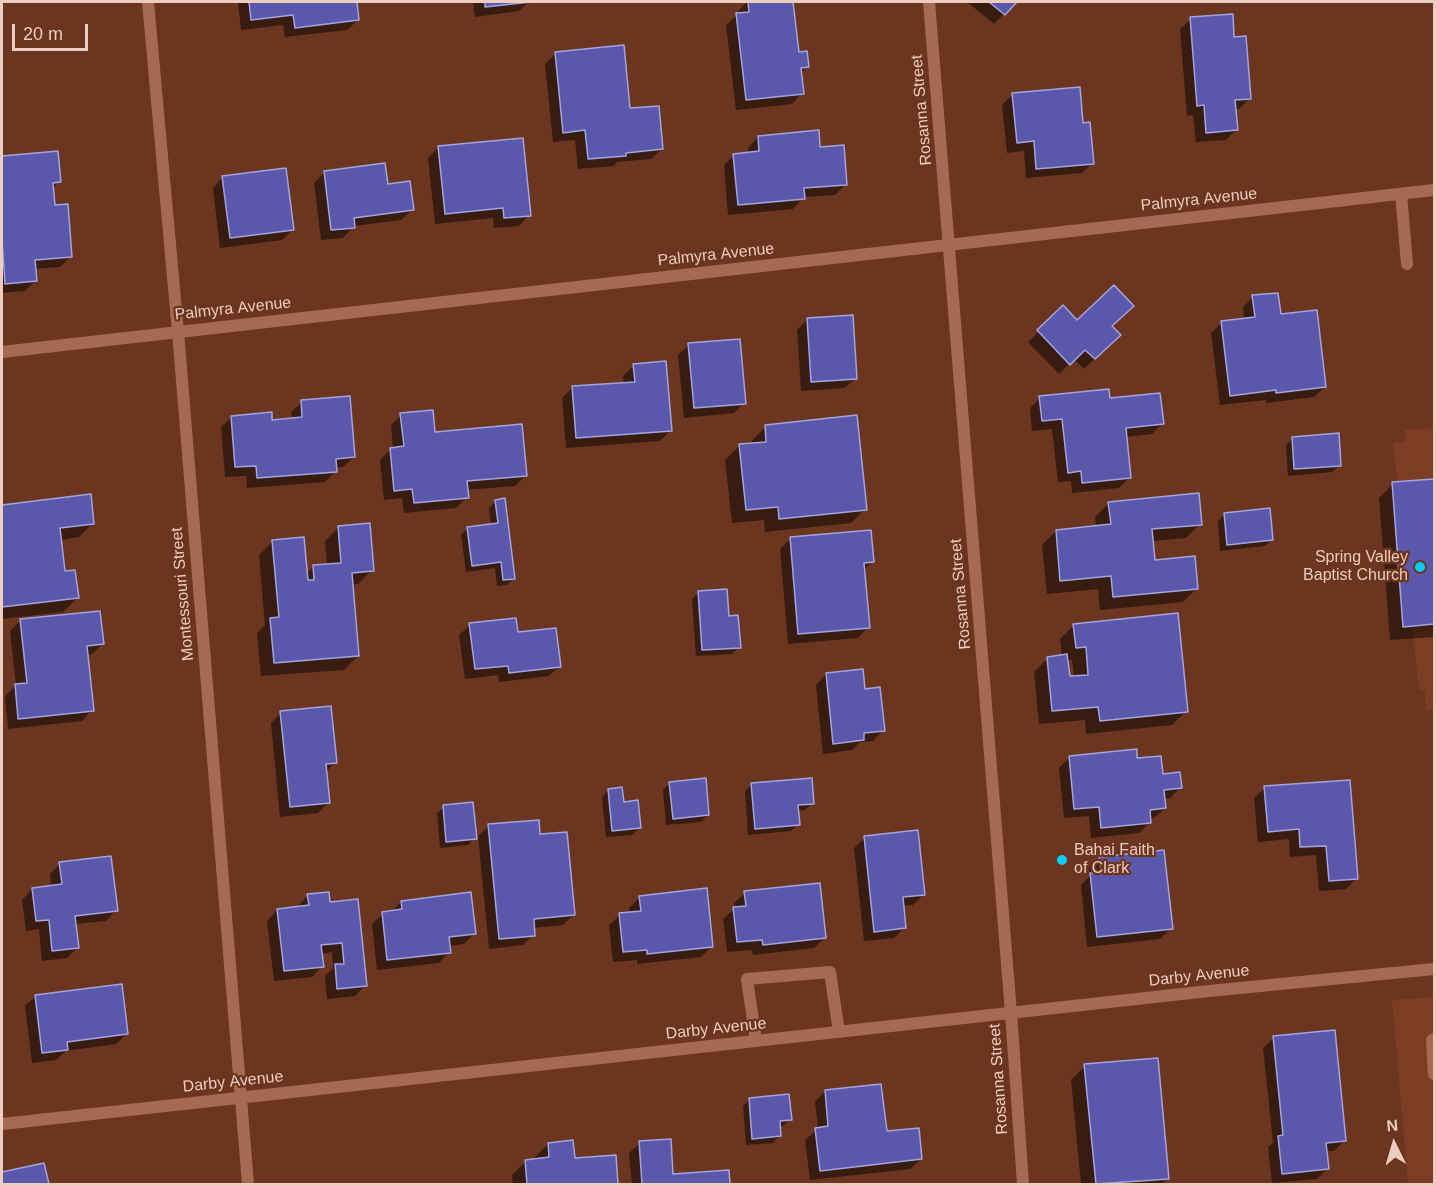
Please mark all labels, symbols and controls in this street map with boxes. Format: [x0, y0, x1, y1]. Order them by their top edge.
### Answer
scale bar [15, 12, 92, 50]
text: 20 m [23, 24, 63, 44]
street label: Rosanna Street [908, 54, 936, 166]
street label: Palmyra Avenue [1140, 184, 1258, 216]
street label: Palmyra Avenue [657, 239, 775, 271]
street label: Palmyra Avenue [174, 293, 292, 325]
street label: Montessouri Street [168, 526, 198, 662]
street label: Rosanna Street [947, 538, 975, 650]
place label: Spring Valley Baptist Church [1303, 548, 1408, 586]
marker: Spring Valley Baptist Church [1413, 560, 1427, 574]
place label: Bahai Faith of Clark [1074, 841, 1155, 879]
marker: Bahai Faith of Clark [1055, 853, 1069, 867]
street label: Darby Avenue [1148, 961, 1250, 991]
street label: Darby Avenue [665, 1014, 767, 1044]
street label: Rosanna Street [986, 1023, 1012, 1135]
street label: Darby Avenue [182, 1067, 284, 1097]
north arrow [1364, 1114, 1424, 1174]
text: N [1386, 1117, 1399, 1135]

